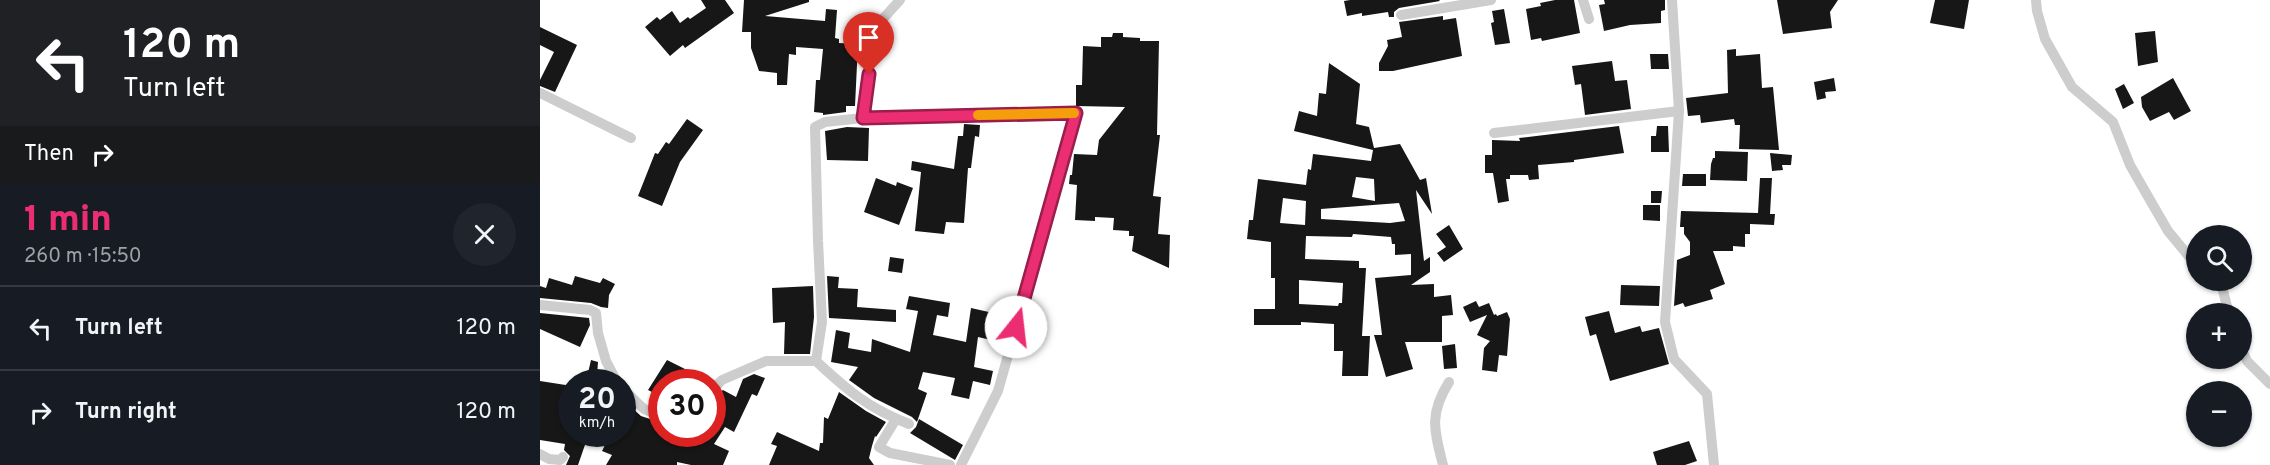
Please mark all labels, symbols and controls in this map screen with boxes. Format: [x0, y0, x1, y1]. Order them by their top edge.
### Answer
pin [843, 12, 894, 74]
text: 120 m [123, 20, 240, 73]
icon: arrive [852, 21, 885, 54]
icon: left [24, 24, 102, 102]
text: Turn left [123, 72, 225, 106]
icon: right [86, 138, 119, 171]
text: Then [24, 141, 74, 168]
text: 1 min [24, 198, 112, 244]
button: close [453, 203, 516, 266]
map controls [2186, 225, 2252, 447]
button: search [2186, 225, 2252, 291]
text: 260 m · 15:50 [24, 244, 142, 270]
position arrow [984, 295, 1048, 359]
button: + [2186, 303, 2252, 369]
icon: left [24, 312, 57, 345]
text: Turn left [75, 315, 163, 342]
text: 120 m [456, 315, 516, 342]
speed limit sign: 30 [648, 369, 726, 447]
button: − [2186, 381, 2252, 447]
text: 20 [578, 382, 616, 419]
icon: right [24, 396, 57, 429]
text: Turn right [75, 399, 177, 426]
text: 120 m [456, 399, 516, 426]
text: km/h [579, 414, 615, 433]

